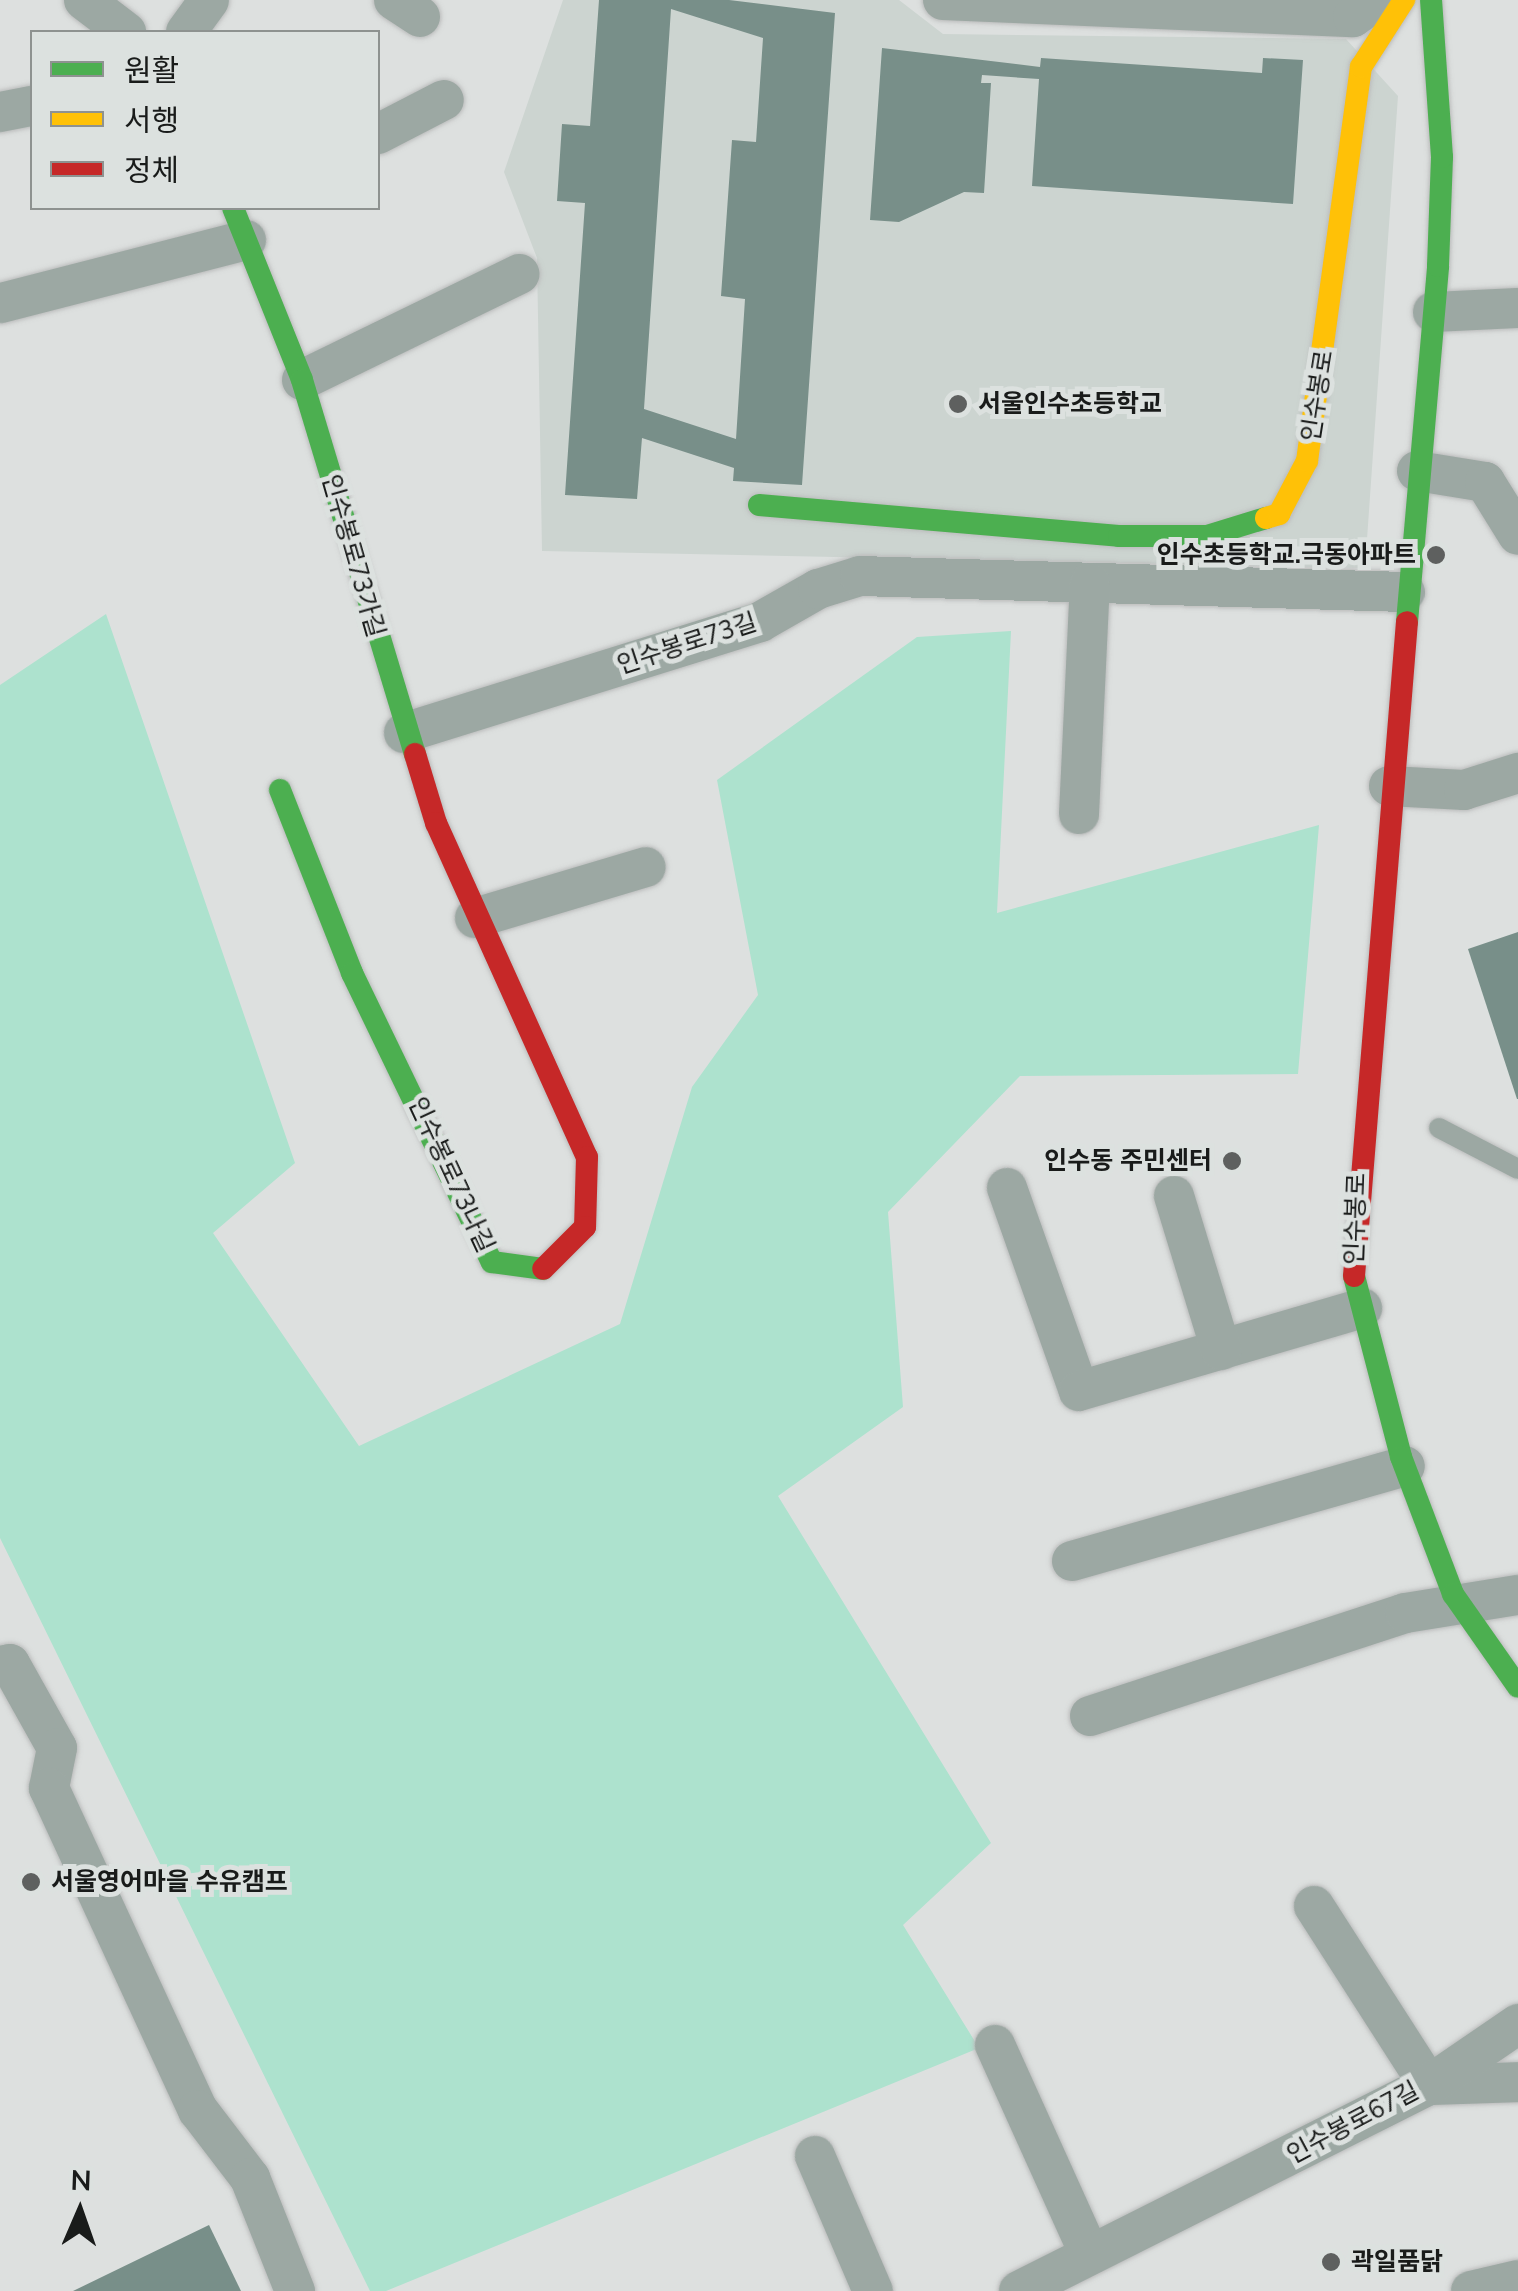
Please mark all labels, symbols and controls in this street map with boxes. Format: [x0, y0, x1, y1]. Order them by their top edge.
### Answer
legend [30, 30, 380, 210]
text: 원활 [124, 51, 179, 92]
text: 서행 [124, 101, 179, 142]
text: 정체 [124, 151, 179, 192]
street label: 인수봉로 [1296, 348, 1340, 444]
place label: 서울인수초등학교 [978, 389, 1162, 419]
marker: 서울인수초등학교 [947, 393, 969, 415]
street label: 인수봉로73가길 [315, 471, 391, 641]
place label: 인수초등학교.극동아파트 [1157, 540, 1416, 570]
marker: 인수초등학교.극동아파트 [1425, 544, 1447, 566]
street label: 인수봉로73길 [613, 607, 761, 681]
street label: 인수봉로73나길 [402, 1093, 500, 1257]
place label: 인수동 주민센터 [1044, 1146, 1212, 1176]
marker: 인수동 주민센터 [1221, 1150, 1243, 1172]
street label: 인수봉로 [1339, 1173, 1373, 1265]
place label: 서울영어마을 수유캠프 [51, 1867, 288, 1897]
marker: 서울영어마을 수유캠프 [20, 1871, 42, 1893]
street label: 인수봉로67길 [1282, 2076, 1424, 2170]
north arrow [30, 2161, 130, 2261]
text: N [70, 2162, 92, 2200]
place label: 곽일품닭 [1351, 2247, 1443, 2277]
marker: 곽일품닭 [1320, 2251, 1342, 2273]

